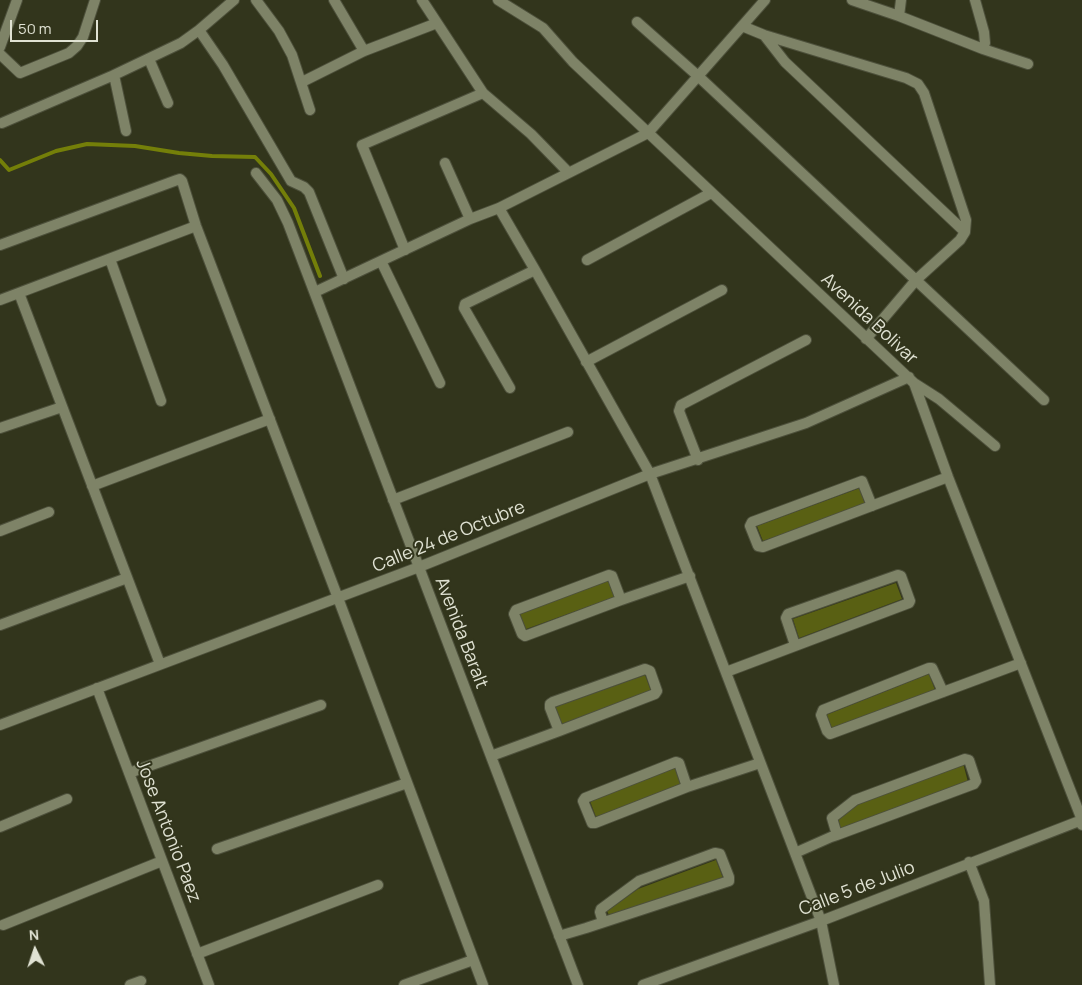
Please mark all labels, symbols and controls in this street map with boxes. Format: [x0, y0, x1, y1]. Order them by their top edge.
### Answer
scale bar [12, 10, 100, 42]
text: 50 m [18, 18, 52, 39]
street label: Avenida Bolivar [816, 269, 922, 369]
street label: Calle 24 de Octubre [370, 497, 528, 577]
street label: Avenida Baralt [430, 574, 492, 692]
street label: Jose Antonio Paez [131, 756, 205, 906]
street label: Calle 5 de Julio [796, 857, 918, 921]
north arrow [10, 925, 60, 975]
text: N [28, 925, 40, 944]

